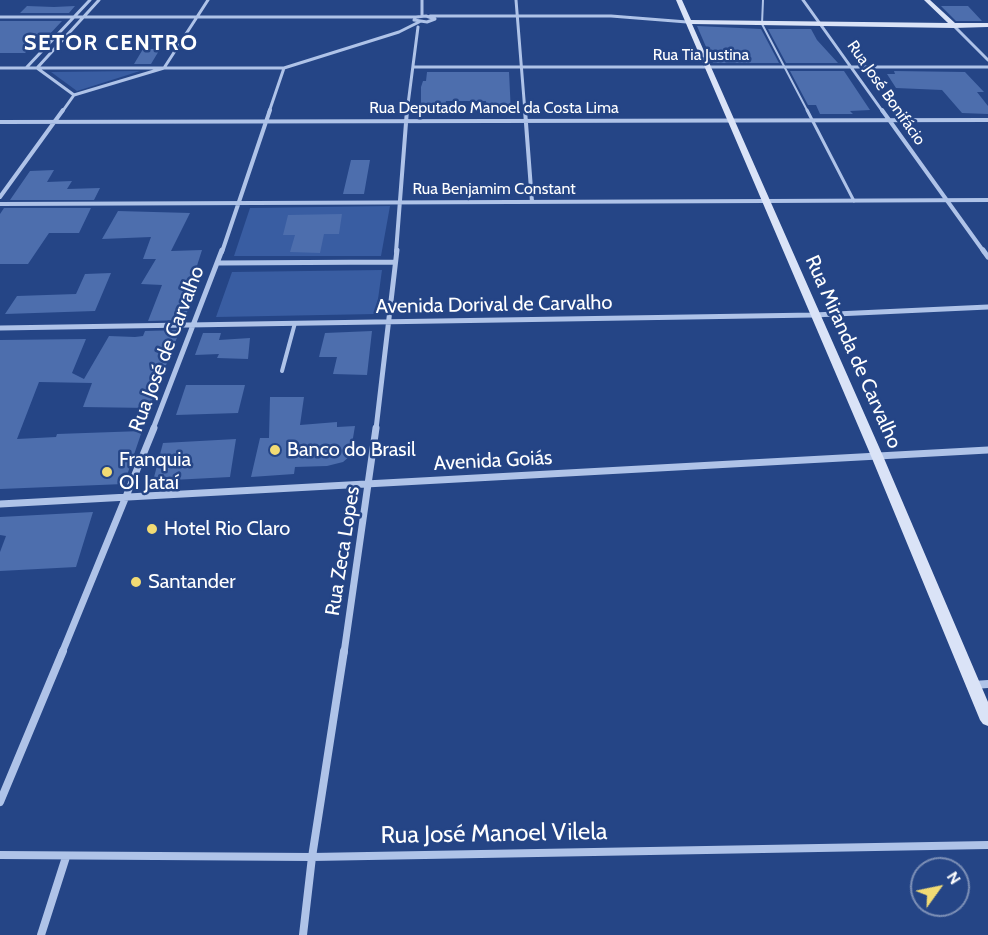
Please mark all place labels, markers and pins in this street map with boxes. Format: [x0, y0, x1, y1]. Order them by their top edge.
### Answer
place label: Banco do Brasil [287, 438, 416, 462]
marker: Banco do Brasil [268, 443, 282, 457]
place label: Franquia OI Jataí [119, 448, 191, 495]
marker: Franquia OI Jataí [100, 465, 114, 479]
place label: Hotel Rio Claro [164, 517, 290, 541]
marker: Hotel Rio Claro [145, 522, 159, 536]
place label: Santander [148, 570, 235, 594]
marker: Santander [129, 575, 143, 589]

